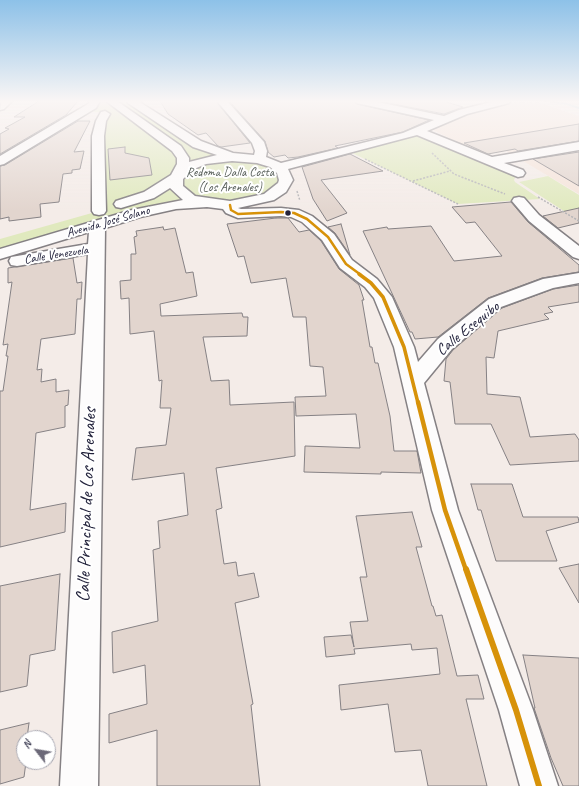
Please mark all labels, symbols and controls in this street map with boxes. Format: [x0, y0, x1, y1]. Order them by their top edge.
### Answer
park label: Redoma Dalla Costa (Los Arenales) [186, 165, 274, 196]
street label: Avenida José Solano [65, 203, 151, 241]
unlabelled marker [283, 208, 293, 218]
street label: Calle Venezuela [23, 242, 89, 268]
street label: Calle Esequibo [433, 298, 503, 360]
street label: Calle Principal de Los Arenales [72, 408, 102, 602]
north arrow [16, 730, 56, 770]
text: N [19, 738, 34, 751]

